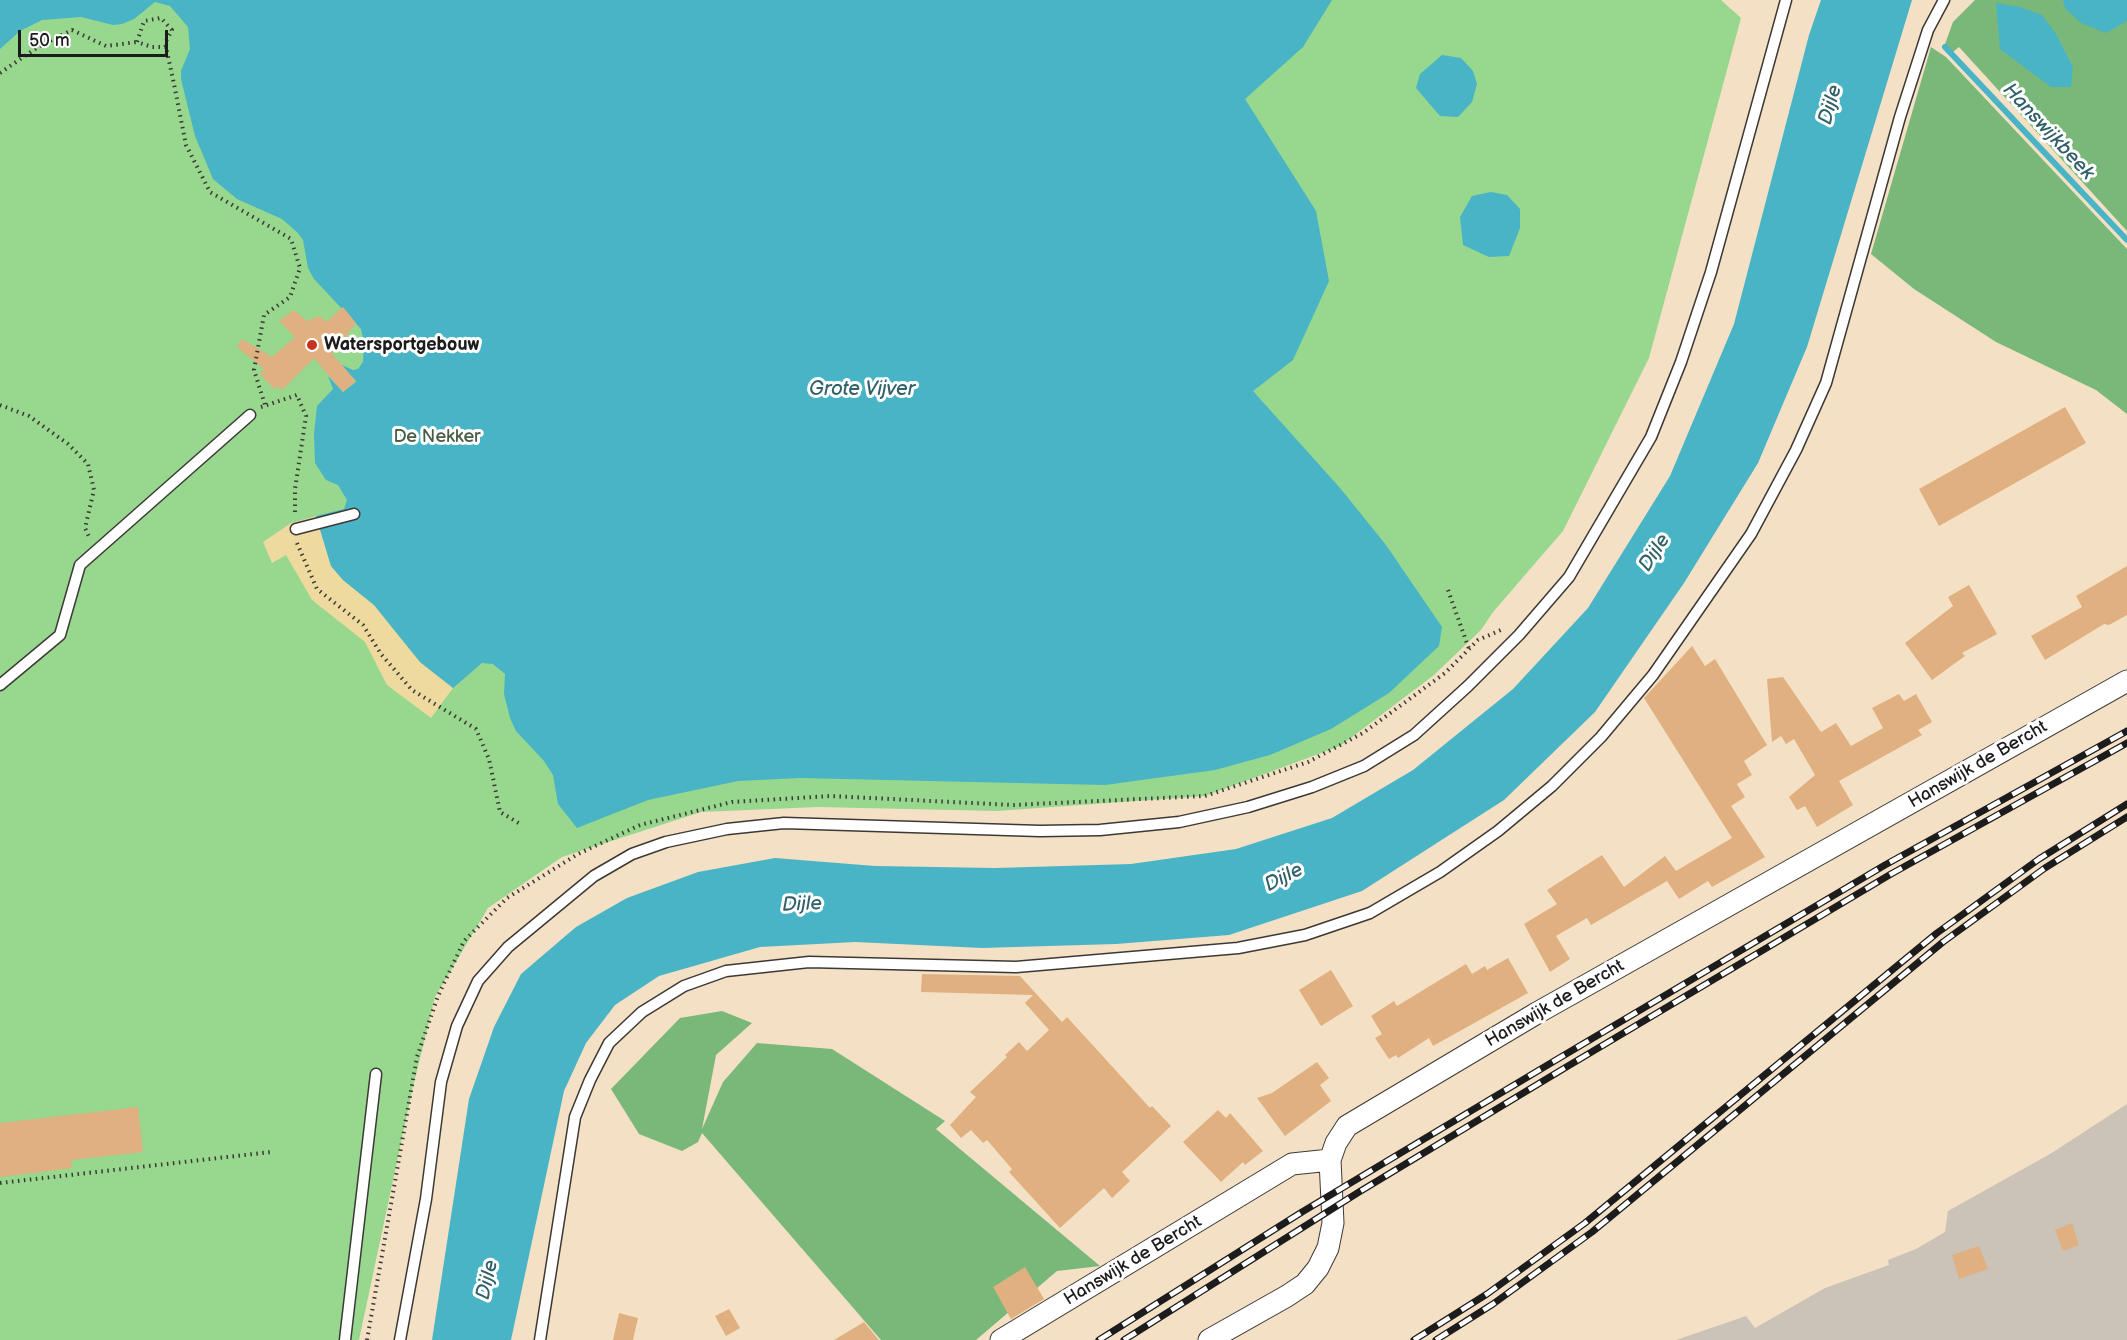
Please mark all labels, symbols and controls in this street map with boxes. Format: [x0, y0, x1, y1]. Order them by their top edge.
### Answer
scale bar [21, 18, 171, 56]
text: 50 m [29, 30, 70, 51]
water label: Hanswijkbeek [1997, 79, 2099, 185]
water label: Dijle [1814, 82, 1848, 128]
place label: Watersportgebouw [324, 334, 479, 356]
marker: Watersportgebouw [305, 338, 319, 352]
water label: Grote Vijver [809, 378, 915, 402]
park label: De Nekker [393, 426, 481, 448]
water label: Dijle [1634, 530, 1676, 576]
street label: Hanswijk de Bercht [1905, 716, 2051, 814]
water label: Dijle [1261, 858, 1307, 898]
water label: Dijle [782, 892, 822, 918]
street label: Hanswijk de Bercht [1482, 955, 1628, 1053]
street label: Hanswijk de Bercht [1060, 1211, 1206, 1311]
water label: Dijle [472, 1258, 504, 1302]

